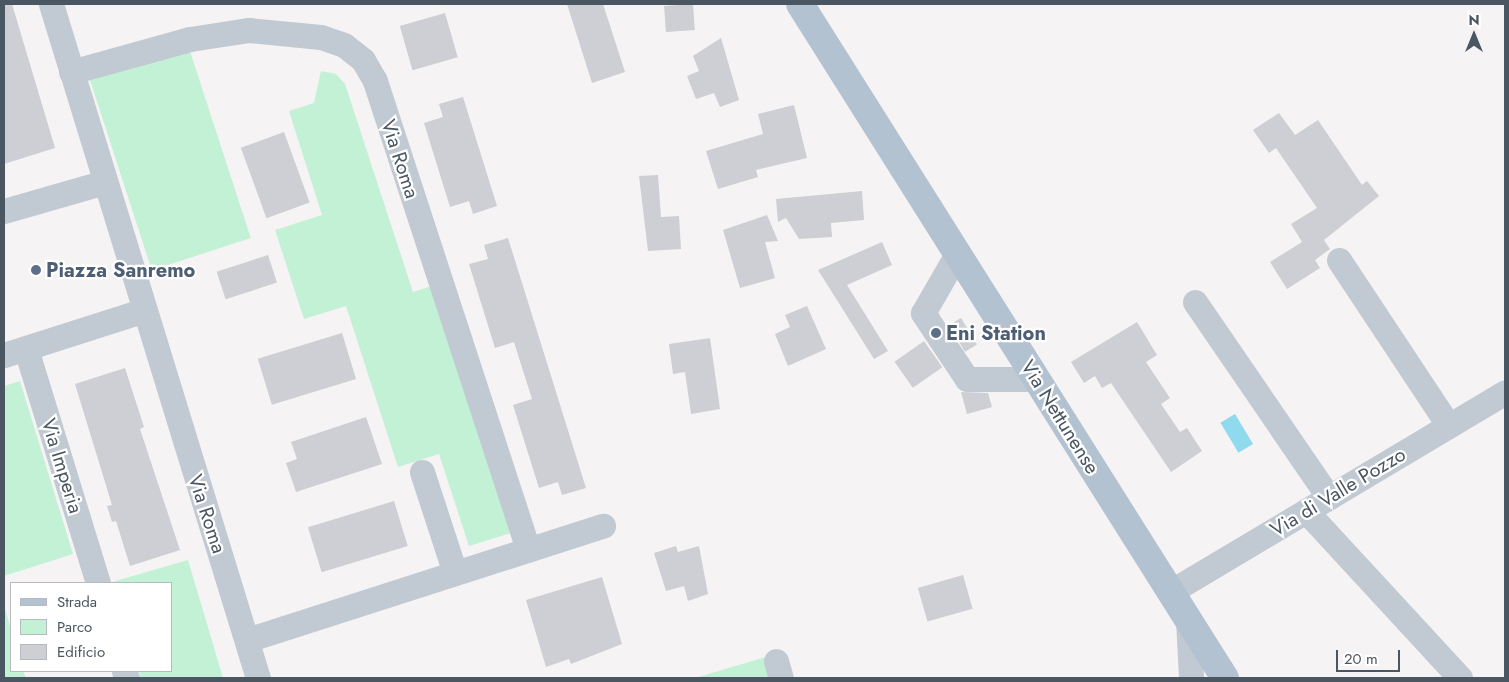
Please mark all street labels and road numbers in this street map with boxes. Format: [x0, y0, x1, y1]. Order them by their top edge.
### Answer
street label: Via Roma [376, 117, 424, 201]
street label: Via Nettunense [1015, 356, 1105, 478]
street label: Via Imperia [36, 416, 88, 516]
street label: Via di Valle Pozzo [1266, 442, 1410, 542]
street label: Via Roma [183, 472, 231, 556]

